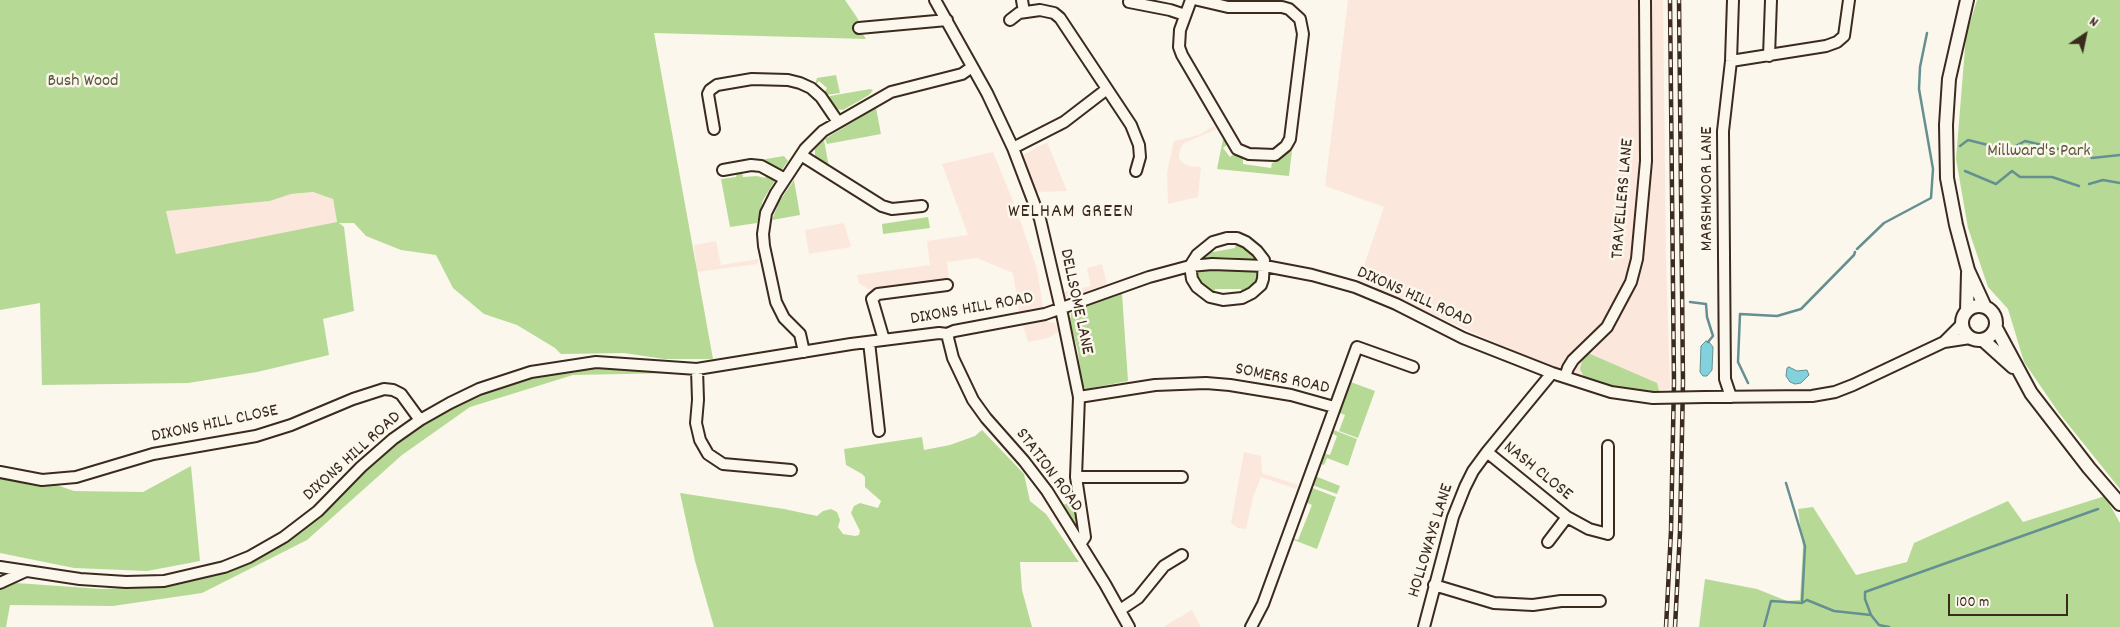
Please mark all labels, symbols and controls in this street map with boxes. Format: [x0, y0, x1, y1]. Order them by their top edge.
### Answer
north arrow [2060, 10, 2110, 60]
text: N [2085, 12, 2102, 33]
park label: Bush Wood [47, 72, 119, 94]
street label: MARSHMOOR LANE [1698, 127, 1720, 251]
street label: TRAVELLERS LANE [1608, 138, 1640, 260]
park label: Millward's Park [1987, 142, 2091, 164]
district label: WELHAM GREEN [1006, 201, 1136, 225]
street label: DELLSOME LANE [1053, 247, 1097, 357]
street label: DIXONS HILL ROAD [1353, 263, 1475, 333]
street label: DIXONS HILL ROAD [909, 289, 1035, 331]
street label: SOMERS ROAD [1233, 359, 1331, 401]
street label: DIXONS HILL CLOSE [150, 401, 280, 449]
street label: DIXONS HILL ROAD [300, 407, 406, 507]
street label: STATION ROAD [1009, 425, 1087, 517]
street label: NASH CLOSE [1498, 438, 1576, 506]
street label: HOLLOWAYS LANE [1404, 482, 1460, 600]
scale bar [1950, 584, 2070, 616]
text: 100 m [1956, 592, 1989, 614]

